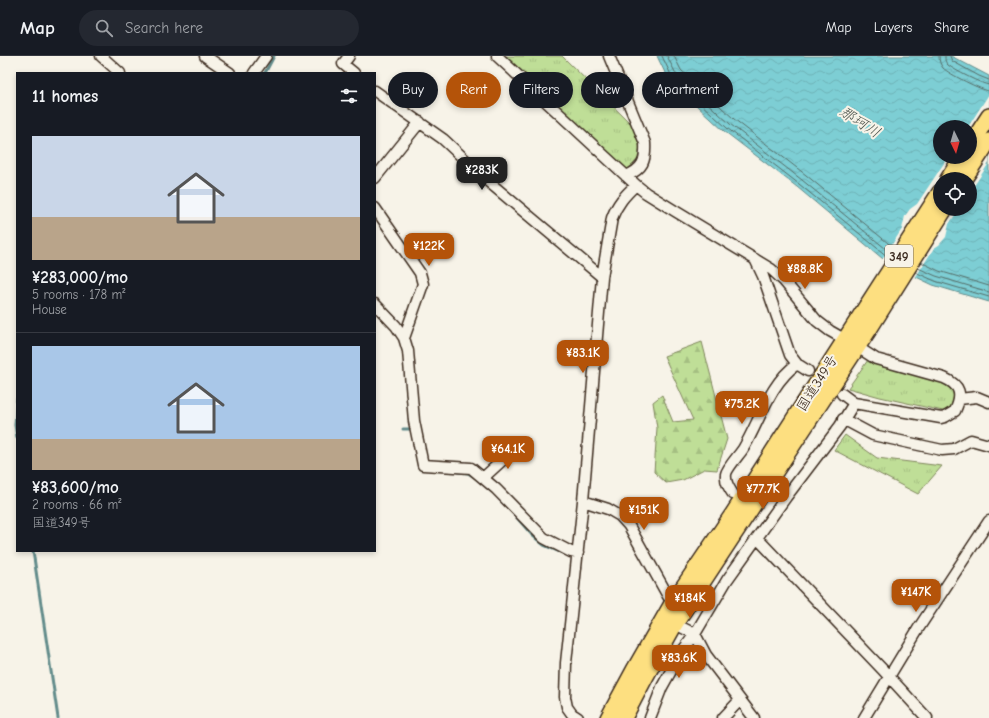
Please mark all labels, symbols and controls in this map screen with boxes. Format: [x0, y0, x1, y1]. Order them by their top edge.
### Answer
search box [79, 10, 359, 46]
text: Map [20, 17, 55, 39]
icon: search [93, 17, 115, 39]
text: Search here [125, 19, 203, 37]
text: Map [825, 19, 852, 36]
text: Layers [874, 19, 912, 36]
text: Share [934, 19, 969, 36]
chip: Buy [388, 72, 438, 108]
chip: Rent [446, 72, 501, 108]
chip: Filters [509, 72, 573, 108]
chip: New [581, 72, 634, 108]
chip: Apartment [642, 72, 733, 108]
icon: filters [338, 85, 360, 107]
text: 11 homes [32, 87, 98, 106]
water label: 那珂川 [836, 102, 884, 142]
north arrow [933, 120, 977, 164]
map controls [933, 120, 977, 216]
pin: ¥283K [454, 157, 510, 191]
icon: home [160, 162, 232, 234]
text: ¥283K [465, 162, 499, 177]
button: locate [933, 172, 977, 216]
pin: ¥122K [401, 233, 457, 267]
text: ¥122K [413, 238, 445, 253]
road number: 349 [885, 245, 913, 267]
pin: ¥88.8K [772, 256, 838, 290]
text: ¥88.8K [787, 261, 823, 276]
text: ¥283,000/mo [32, 268, 128, 287]
text: 5 rooms · 178 m² [32, 287, 125, 302]
text: House [32, 302, 67, 317]
pin: ¥83.1K [550, 340, 616, 374]
text: ¥83.1K [566, 345, 600, 360]
street label: 国道349号 [793, 352, 841, 414]
icon: home [160, 372, 232, 444]
pin: ¥75.2K [709, 391, 775, 425]
text: ¥75.2K [724, 396, 760, 411]
pin: ¥64.1K [475, 436, 541, 470]
text: ¥64.1K [491, 441, 525, 456]
pin: ¥77.7K [730, 476, 796, 510]
text: ¥83,600/mo [32, 478, 119, 497]
text: ¥77.7K [746, 481, 780, 496]
text: 2 rooms · 66 m² [32, 497, 121, 512]
pin: ¥151K [616, 497, 672, 531]
text: ¥151K [629, 502, 659, 517]
text: 国道349号 [32, 515, 91, 530]
pin: ¥147K [888, 579, 944, 613]
text: ¥147K [901, 584, 931, 599]
pin: ¥184K [662, 585, 718, 619]
text: ¥184K [674, 590, 706, 605]
pin: ¥83.6K [646, 645, 712, 679]
text: ¥83.6K [661, 650, 697, 665]

